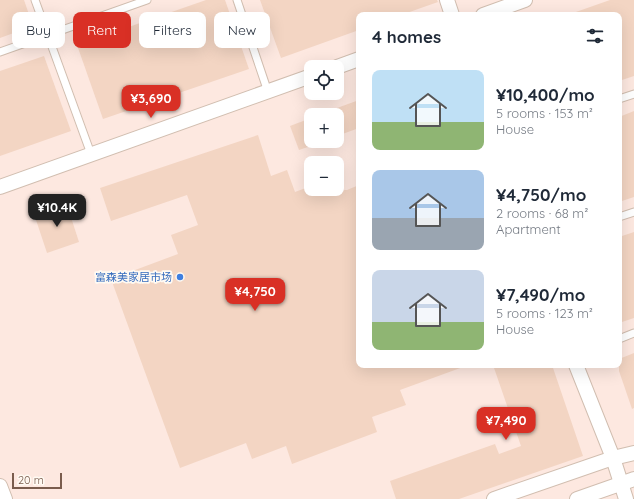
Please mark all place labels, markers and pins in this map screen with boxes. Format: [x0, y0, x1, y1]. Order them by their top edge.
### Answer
pin: ¥3,690 [118, 85, 184, 119]
pin: ¥10.4K [24, 194, 90, 228]
place label: 富森美家居市场 [95, 270, 172, 284]
marker: 富森美家居市场 [175, 272, 185, 282]
pin: ¥4,750 [222, 278, 288, 312]
pin: ¥7,490 [473, 407, 539, 441]

